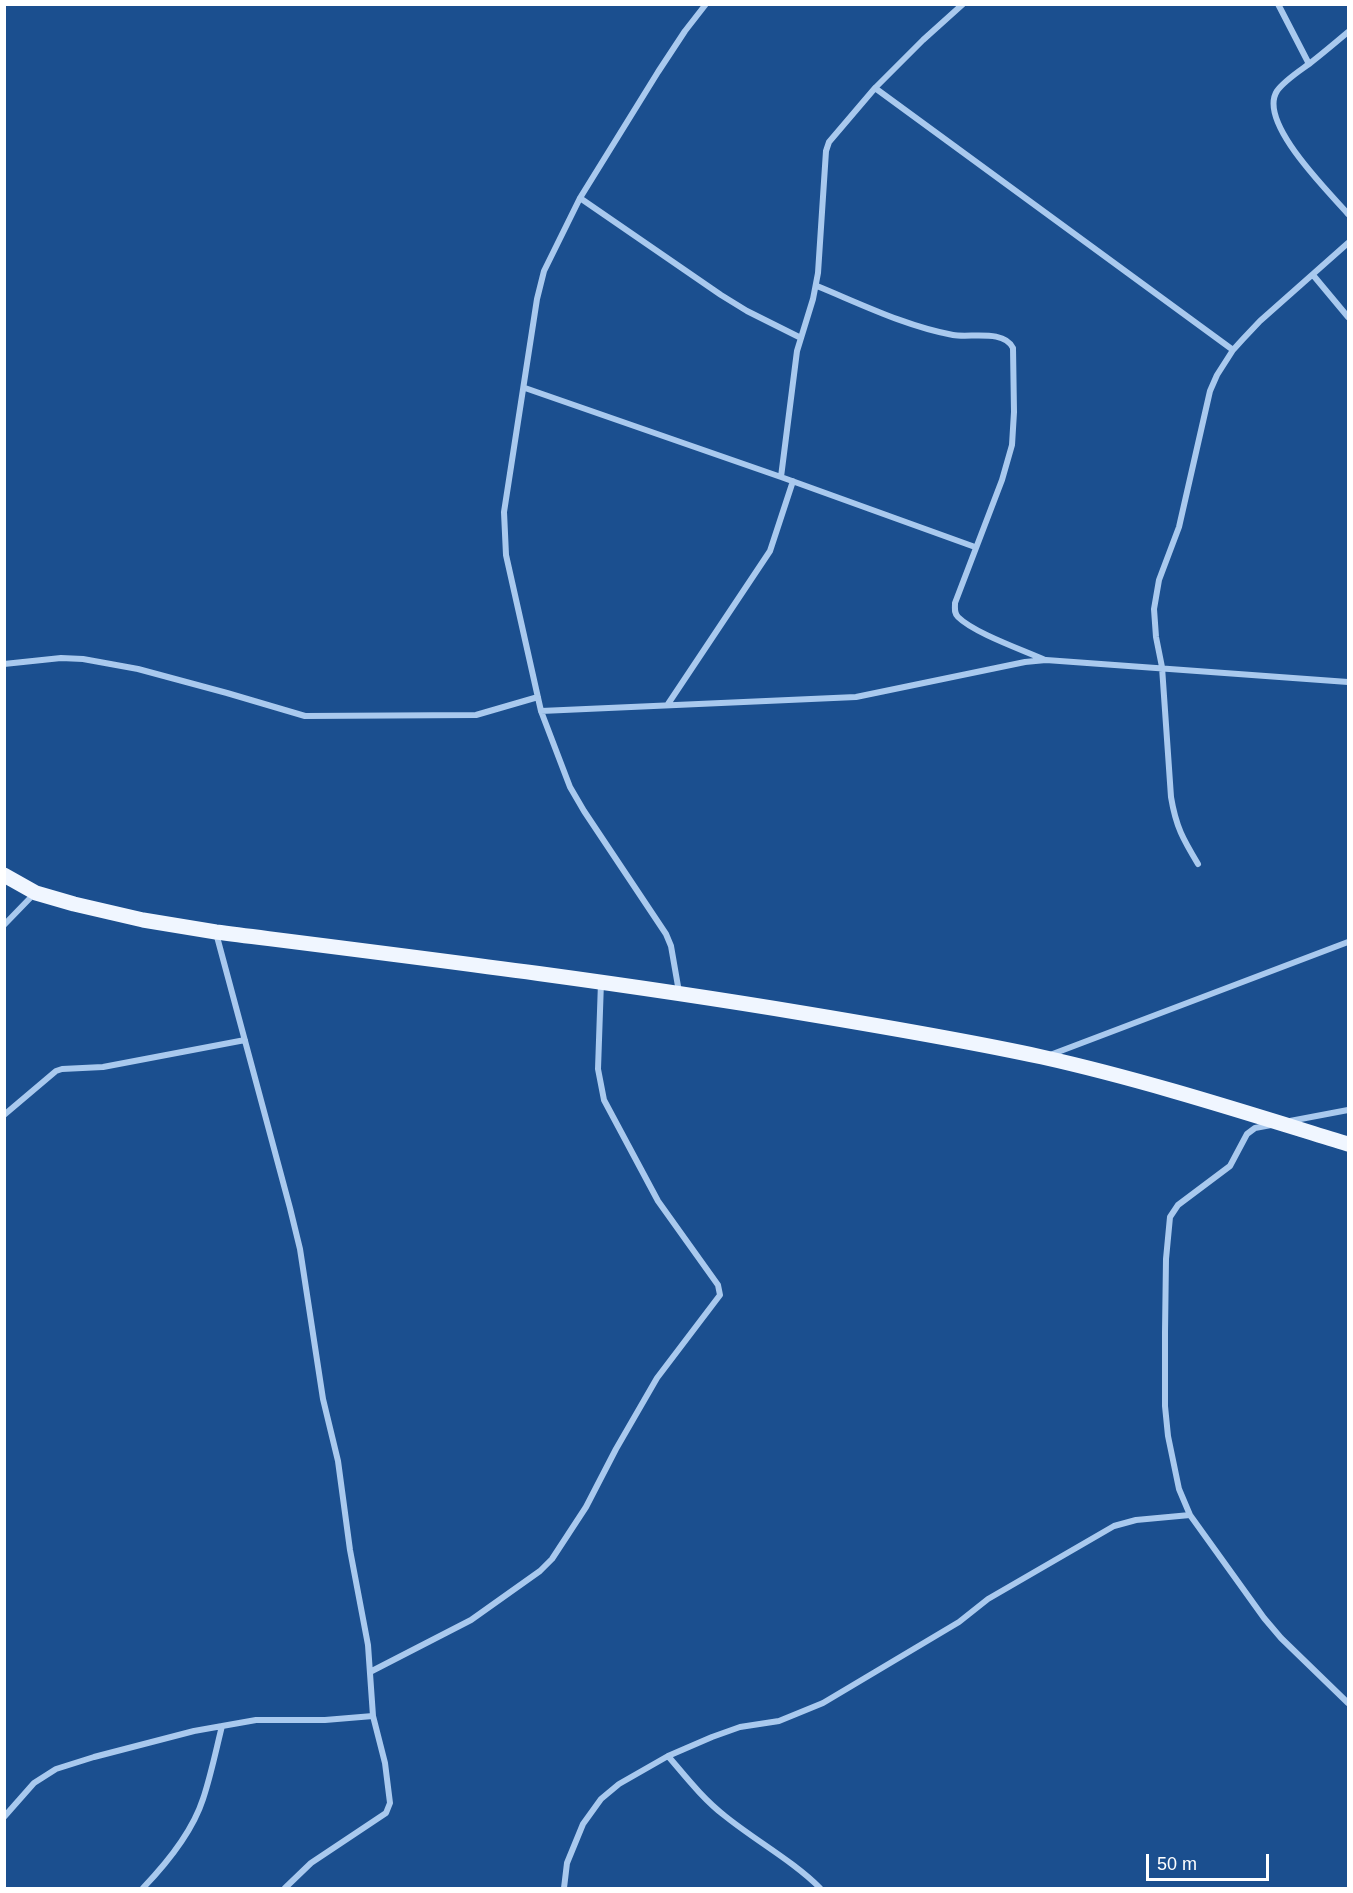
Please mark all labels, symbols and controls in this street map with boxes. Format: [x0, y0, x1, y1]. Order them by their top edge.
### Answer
scale bar [1149, 1842, 1272, 1880]
text: 50 m [1157, 1854, 1197, 1874]

